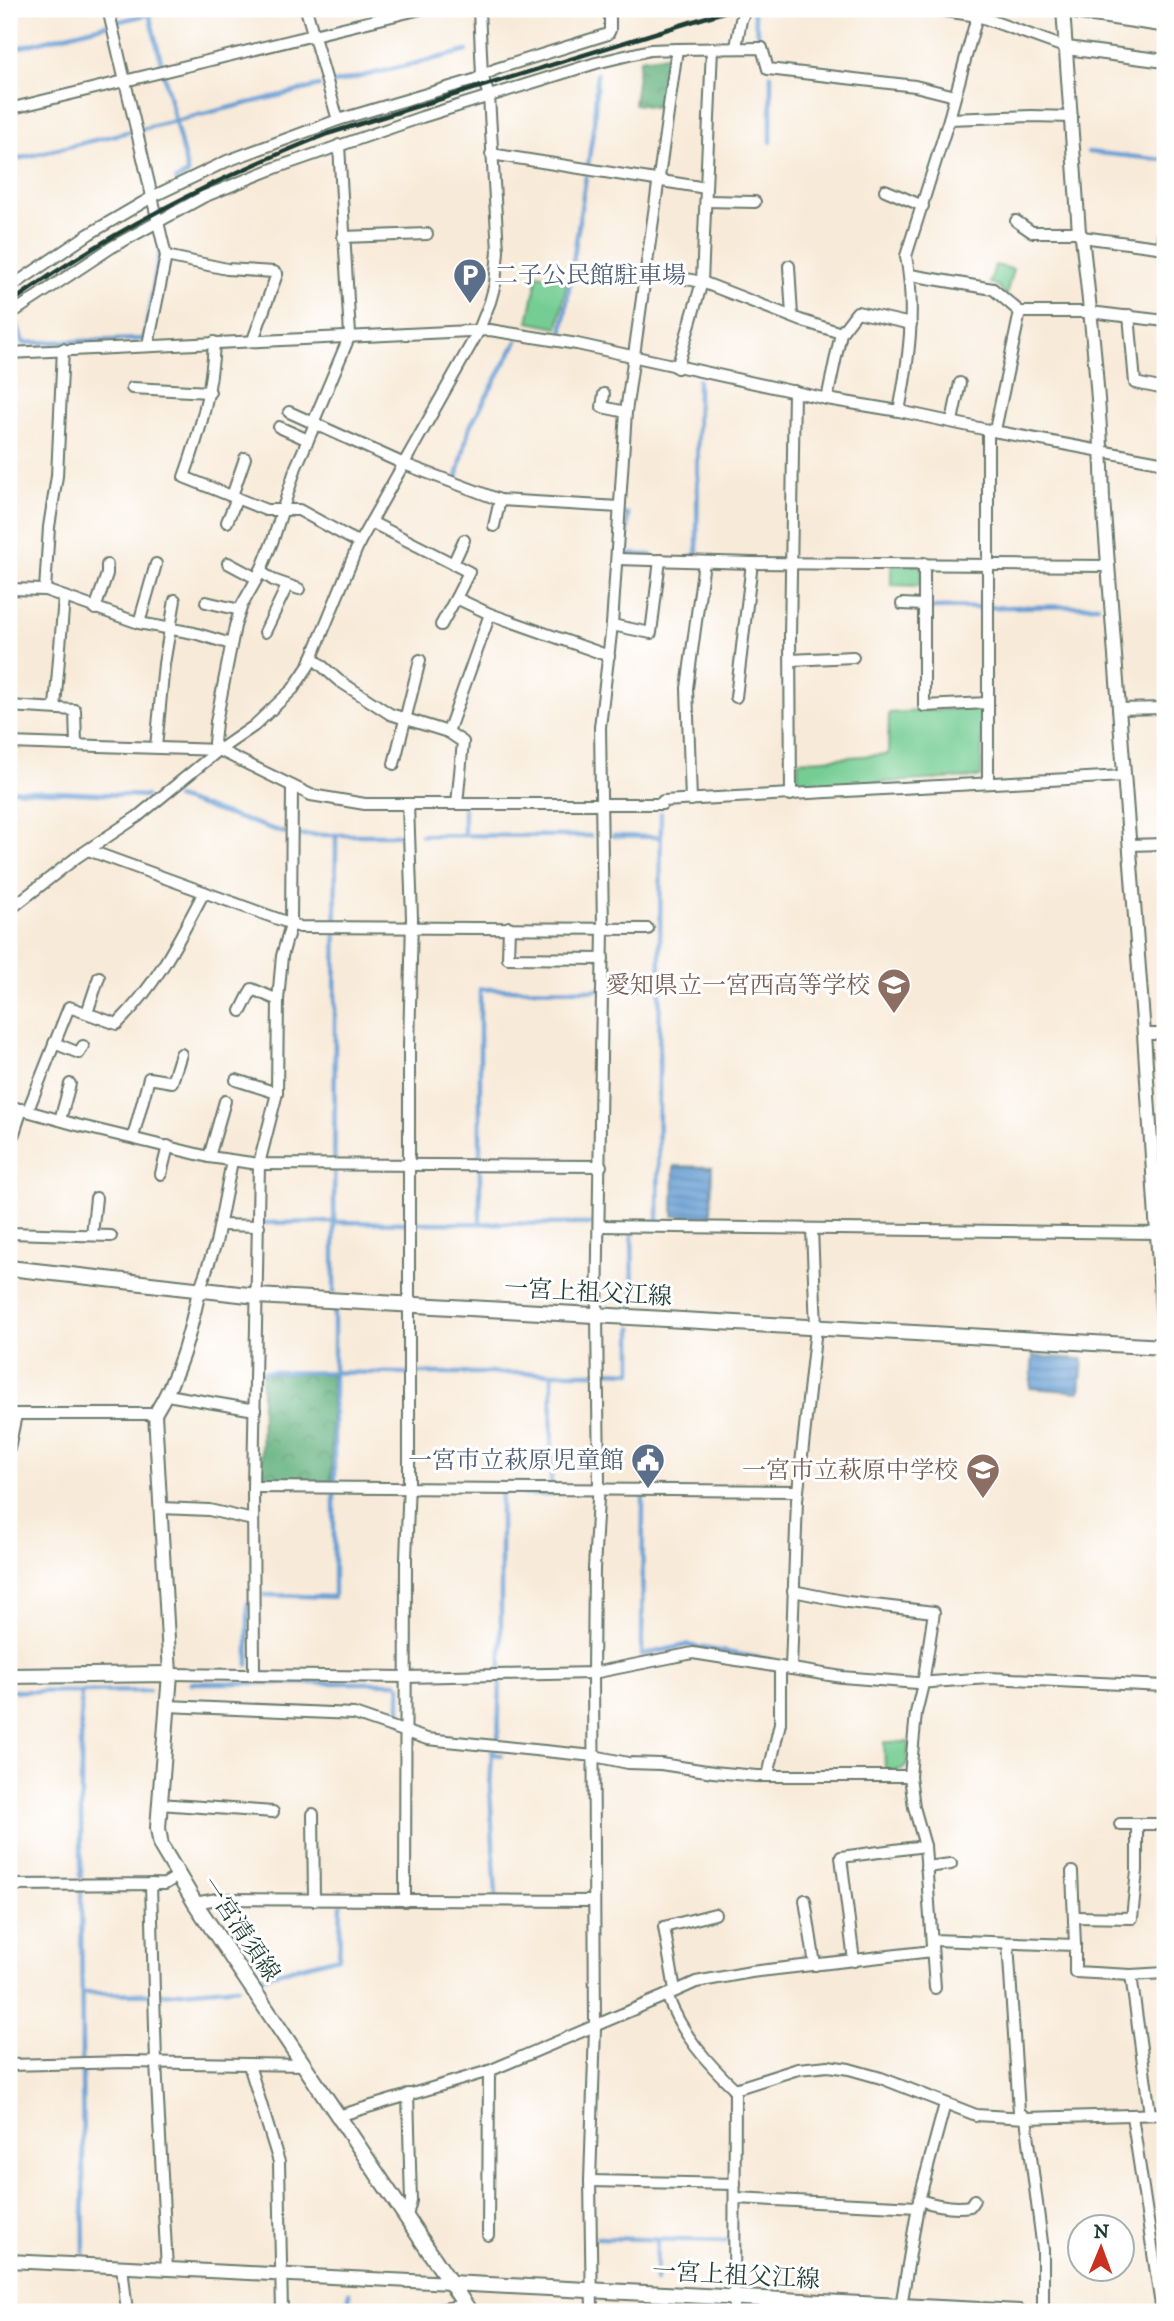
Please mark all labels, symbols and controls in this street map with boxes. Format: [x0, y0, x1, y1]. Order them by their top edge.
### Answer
parking icon: 二子公民館駐車場 [451, 256, 489, 305]
place label: 二子公民館駐車場 [494, 261, 686, 291]
school or university icon: 愛知県立一宮西高等学校 [875, 966, 913, 1015]
place label: 愛知県立一宮西高等学校 [606, 971, 870, 1001]
street label: 一宮上祖父江線 [503, 1274, 673, 1312]
public building icon: 一宮市立萩原児童館 [629, 1441, 667, 1490]
place label: 一宮市立萩原児童館 [408, 1446, 624, 1476]
school or university icon: 一宮市立萩原中学校 [964, 1451, 1002, 1500]
place label: 一宮市立萩原中学校 [742, 1456, 958, 1486]
street label: 一宮清須線 [194, 1871, 286, 1988]
north arrow [1066, 2212, 1136, 2282]
text: N [1093, 2221, 1110, 2244]
street label: 一宮上祖父江線 [651, 2257, 821, 2295]

